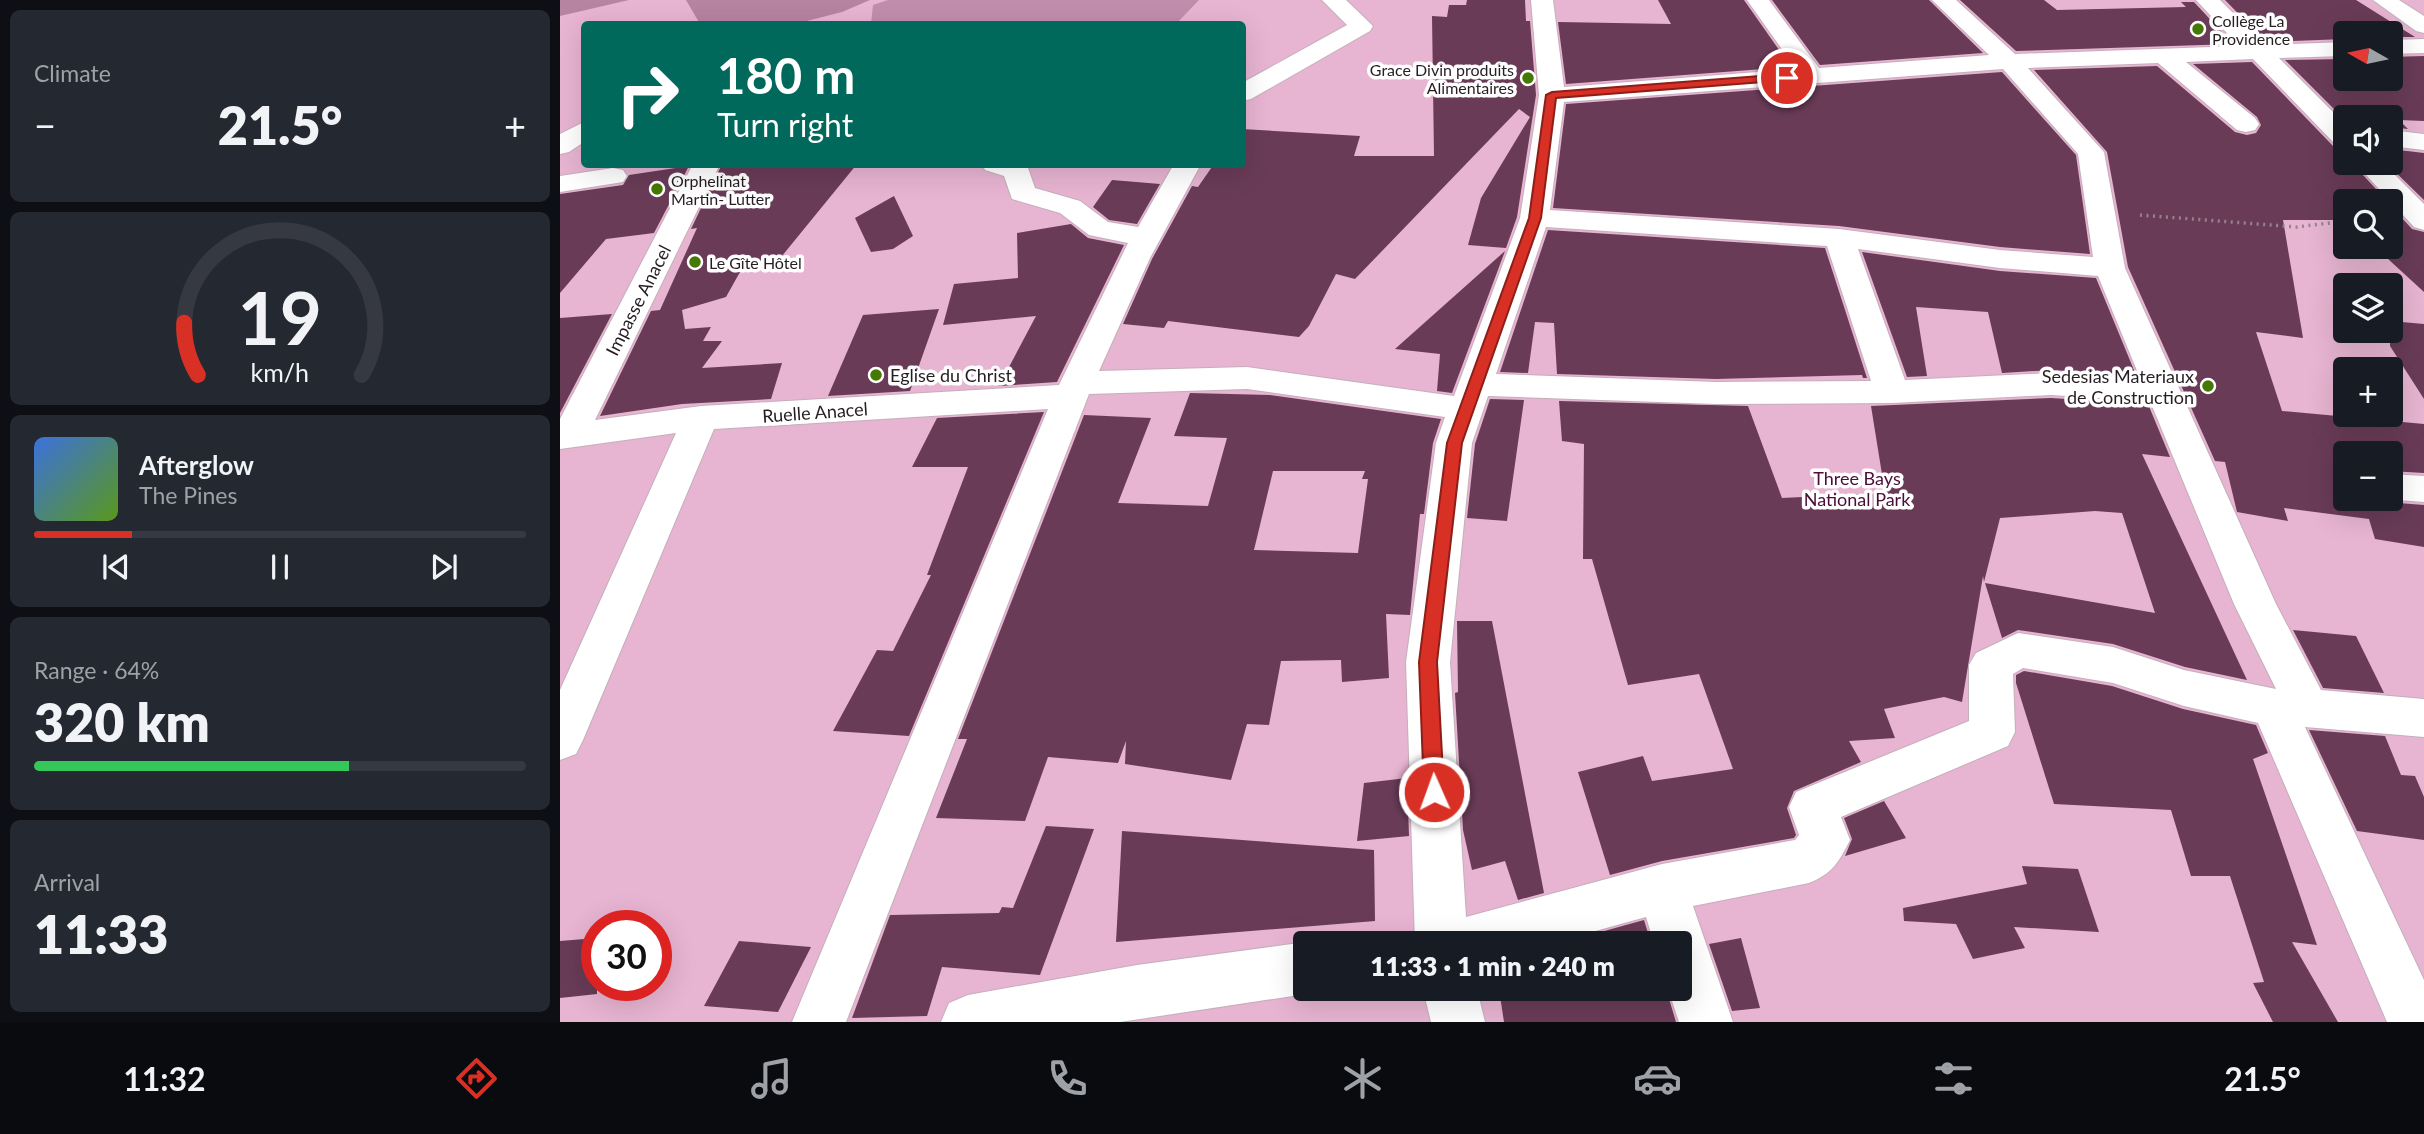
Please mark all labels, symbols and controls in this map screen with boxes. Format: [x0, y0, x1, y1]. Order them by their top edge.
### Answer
place label: Collège La Providence [2212, 11, 2290, 48]
marker: Collège La Providence [2190, 21, 2206, 37]
north arrow [2333, 21, 2403, 91]
map controls [2333, 21, 2403, 511]
text: 180 m [717, 46, 855, 104]
pin [1757, 48, 1817, 108]
icon: right [602, 49, 693, 140]
text: Climate [34, 59, 111, 87]
icon: arrive [1768, 59, 1806, 97]
place label: Grace Divin produits Alimentaires [1370, 60, 1514, 97]
marker: Grace Divin produits Alimentaires [1520, 70, 1536, 86]
text: 21.5° [218, 94, 342, 156]
text: − [34, 102, 56, 148]
text: + [504, 102, 526, 148]
text: Turn right [717, 105, 853, 144]
button: sound [2333, 105, 2403, 175]
place label: Orphelinat Martin- Lutter [671, 171, 770, 208]
marker: Orphelinat Martin- Lutter [649, 181, 665, 197]
button: search [2333, 189, 2403, 259]
street label: Impasse Anacel [601, 241, 675, 359]
place label: Le Gîte Hôtel [709, 253, 802, 272]
marker: Le Gîte Hôtel [687, 254, 703, 270]
text: 19 [238, 273, 322, 361]
button: layers [2333, 273, 2403, 343]
text: km/h [251, 356, 309, 386]
button: + [2333, 357, 2403, 427]
place label: Eglise du Christ [890, 364, 1012, 386]
place label: Sedesias Materiaux de Construction [2042, 365, 2194, 408]
marker: Eglise du Christ [868, 367, 884, 383]
marker: Sedesias Materiaux de Construction [2200, 378, 2216, 394]
street label: Ruelle Anacel [761, 397, 869, 427]
button: − [2333, 441, 2403, 511]
text: Afterglow [139, 449, 254, 481]
park label: Three Bays National Park [1804, 467, 1911, 510]
text: The Pines [139, 481, 237, 509]
icon: previous [97, 548, 135, 586]
icon: pause [261, 548, 299, 586]
icon: next [425, 548, 463, 586]
text: Range · 64% [34, 656, 159, 684]
text: 320 km [34, 691, 210, 753]
position arrow [1397, 755, 1471, 829]
text: Arrival [34, 868, 100, 896]
text: 11:33 [34, 903, 168, 965]
speed limit sign: 30 [581, 910, 672, 1001]
text: 11:33 · 1 min · 240 m [1370, 950, 1615, 982]
icon: directions [452, 1054, 501, 1103]
icon: music [747, 1054, 796, 1103]
icon: phone [1043, 1054, 1092, 1103]
icon: climate [1338, 1054, 1387, 1103]
icon: car [1633, 1054, 1682, 1103]
icon: filters [1929, 1054, 1978, 1103]
text: 11:32 [123, 1059, 206, 1098]
text: 21.5° [2224, 1059, 2301, 1098]

